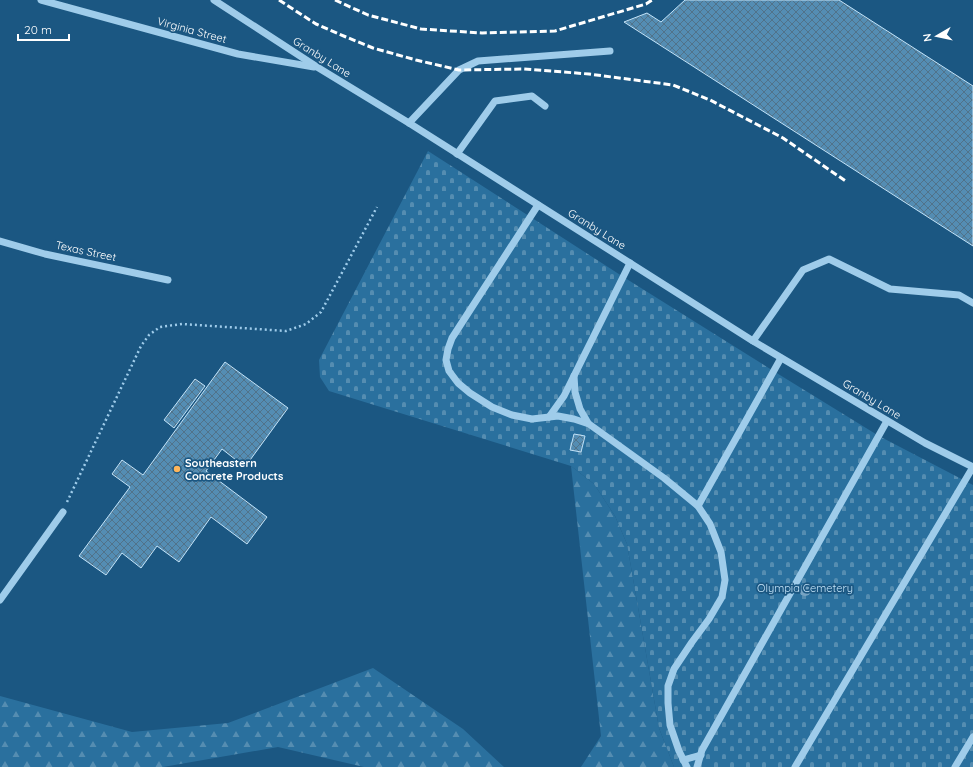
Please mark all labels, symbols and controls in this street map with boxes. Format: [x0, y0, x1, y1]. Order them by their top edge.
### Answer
street label: Virginia Street [156, 14, 229, 46]
scale bar [18, 16, 69, 42]
north arrow [917, 16, 957, 56]
text: 20 m [24, 22, 52, 37]
text: N [920, 32, 935, 43]
street label: Granby Lane [290, 34, 354, 80]
street label: Granby Lane [565, 206, 629, 252]
street label: Texas Street [54, 238, 118, 264]
street label: Granby Lane [840, 376, 904, 422]
place label: Southeastern Concrete Products [185, 456, 283, 483]
marker: Southeastern Concrete Products [172, 464, 182, 474]
park label: Olympia Cemetery [757, 581, 853, 595]

